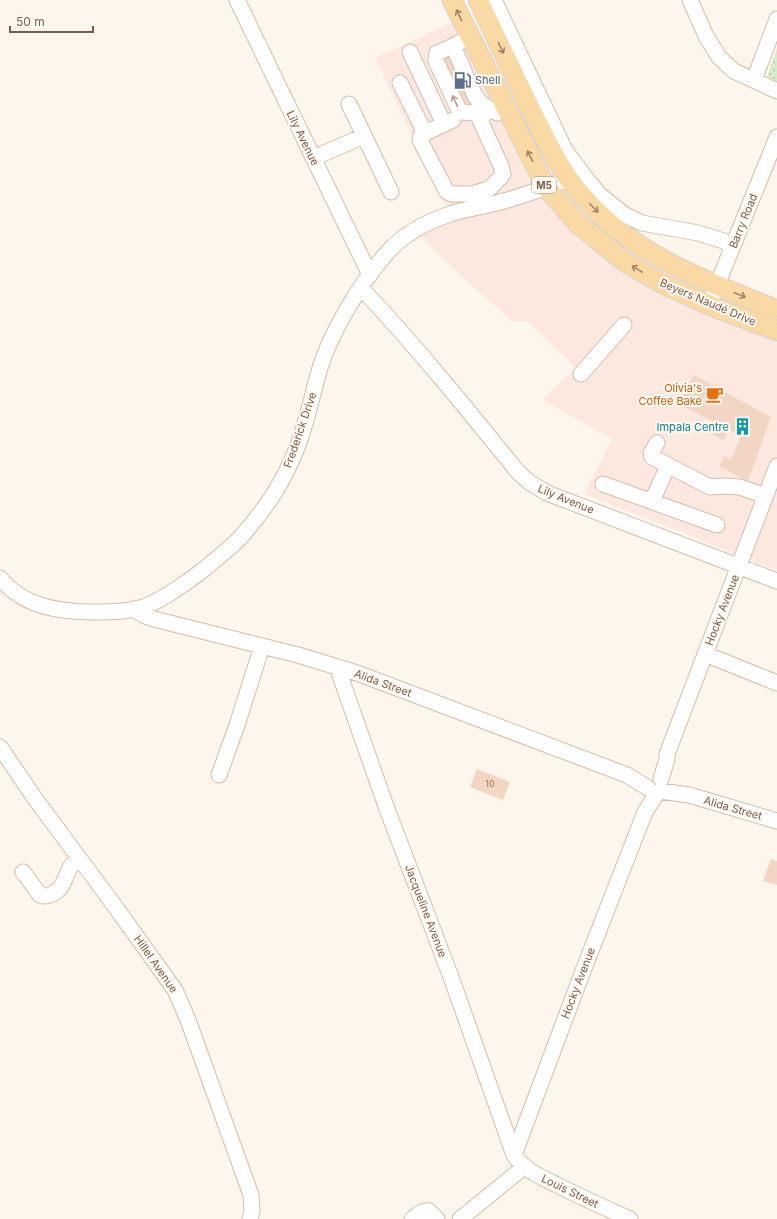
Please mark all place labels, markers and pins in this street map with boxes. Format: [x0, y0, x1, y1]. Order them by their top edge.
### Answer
fuel station icon: Shell [452, 70, 472, 90]
place label: Shell [475, 73, 500, 87]
place label: Olivia's Coffee Bake [638, 381, 702, 408]
cafe icon: Olivia's Coffee Bake [705, 384, 725, 404]
building icon: Impala Centre [732, 417, 752, 437]
place label: Impala Centre [657, 420, 729, 434]

